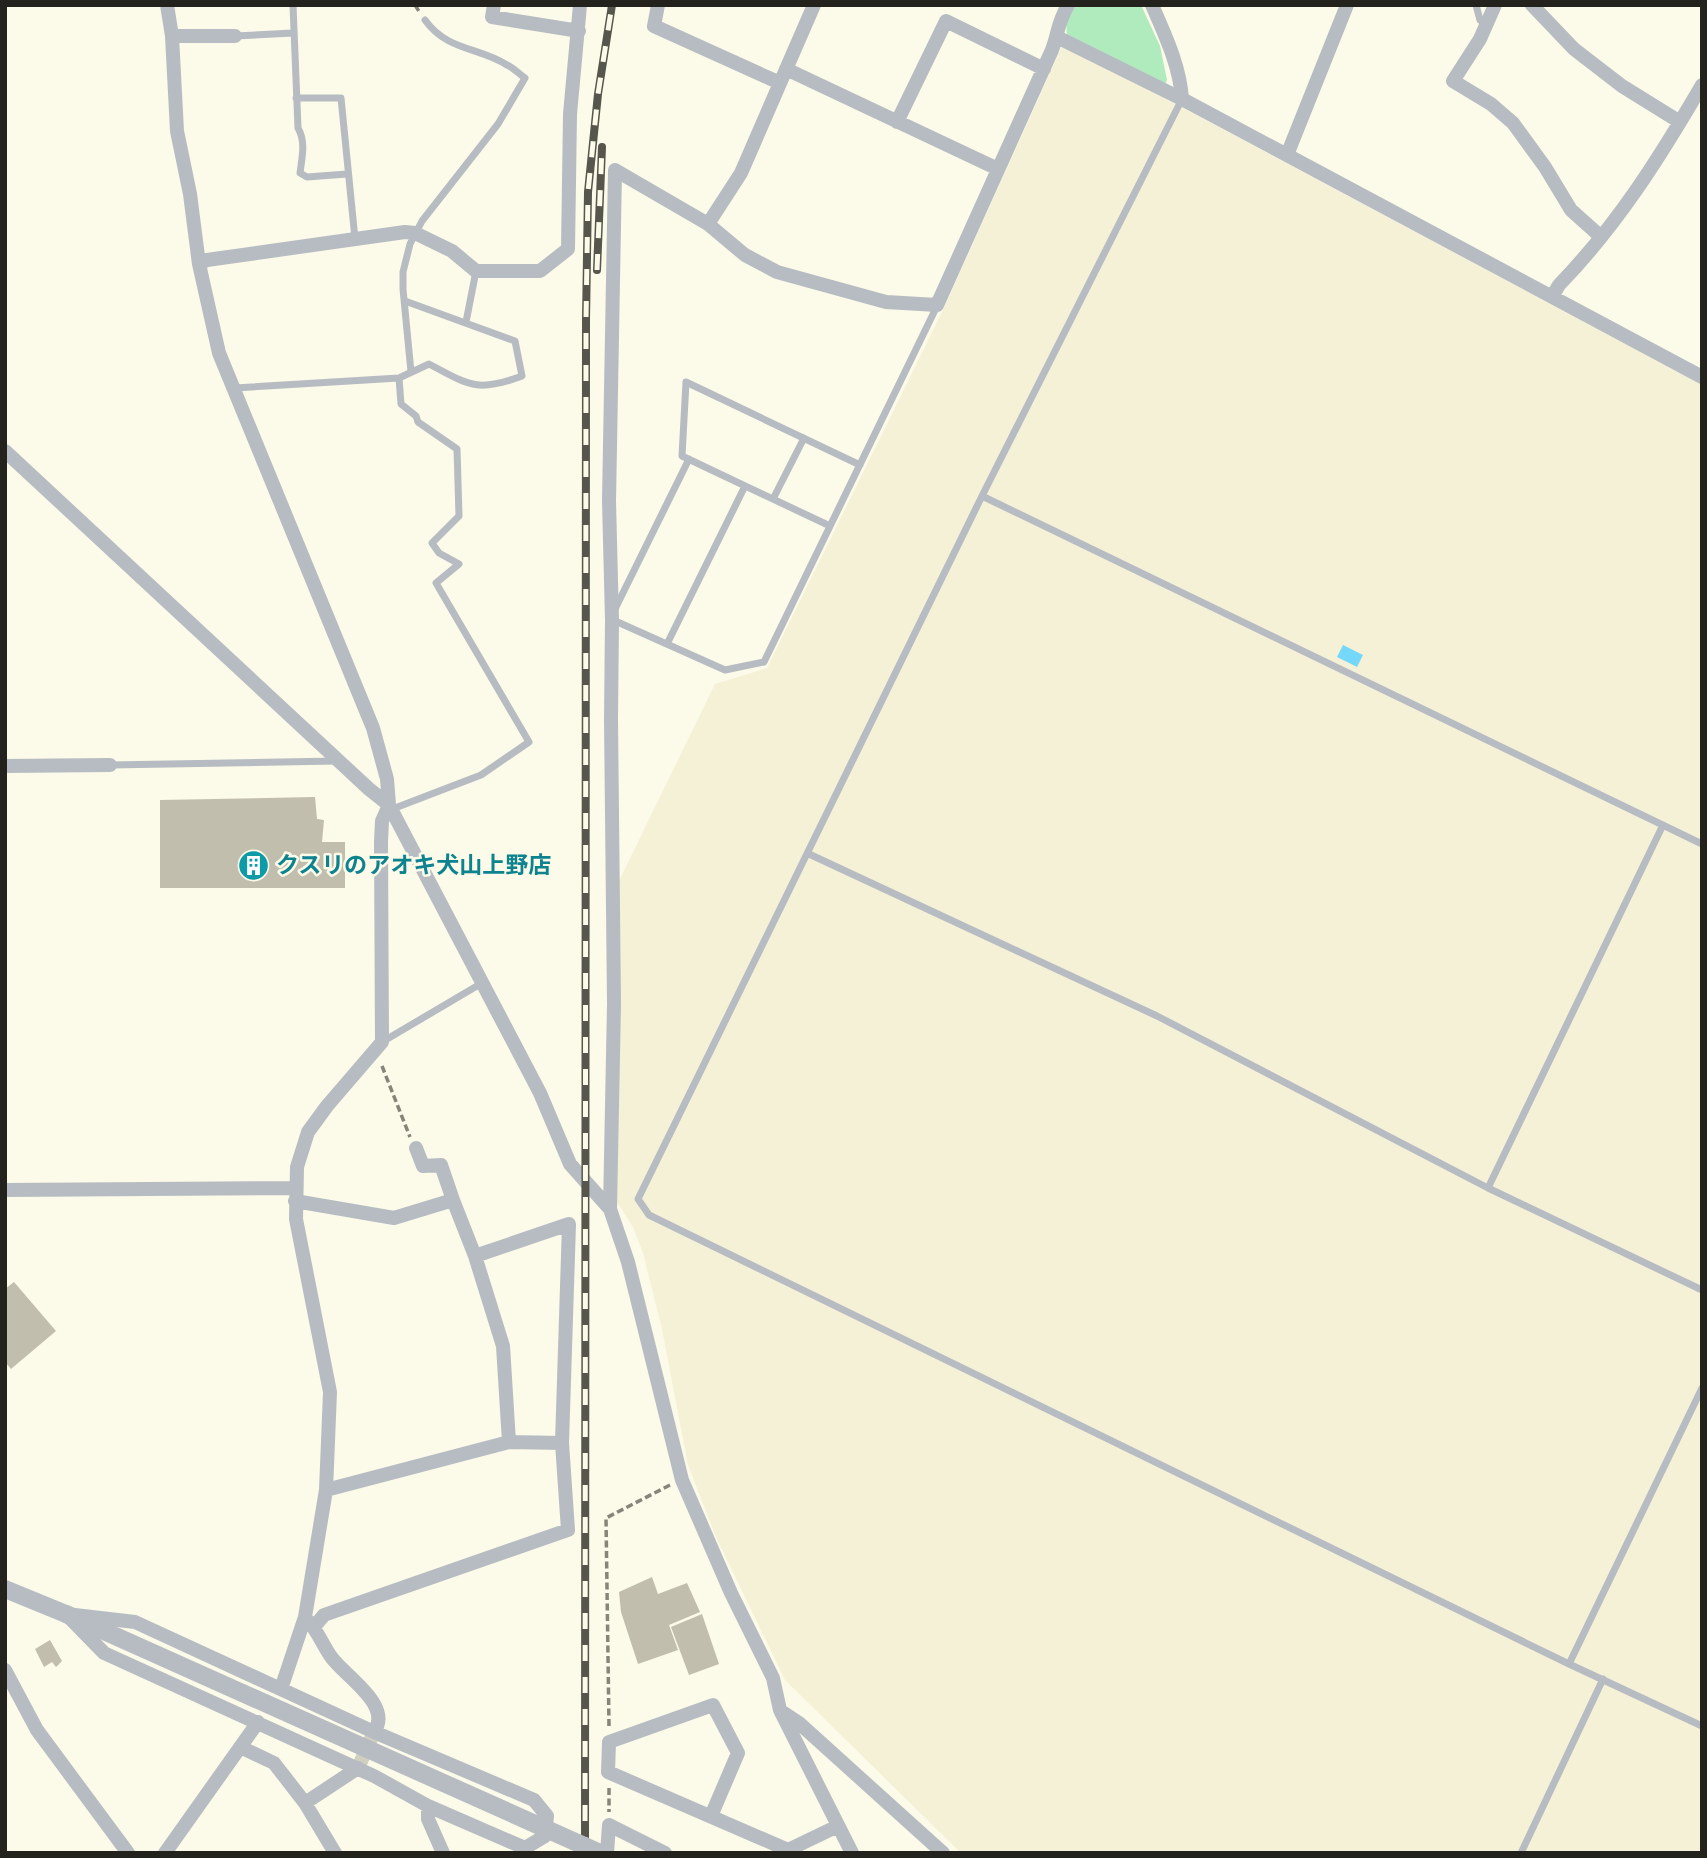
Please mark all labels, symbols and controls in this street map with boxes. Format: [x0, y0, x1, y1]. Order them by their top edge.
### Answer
building icon: クスリのアオキ犬山上野店 [236, 848, 270, 882]
place label: クスリのアオキ犬山上野店 [276, 852, 551, 879]

